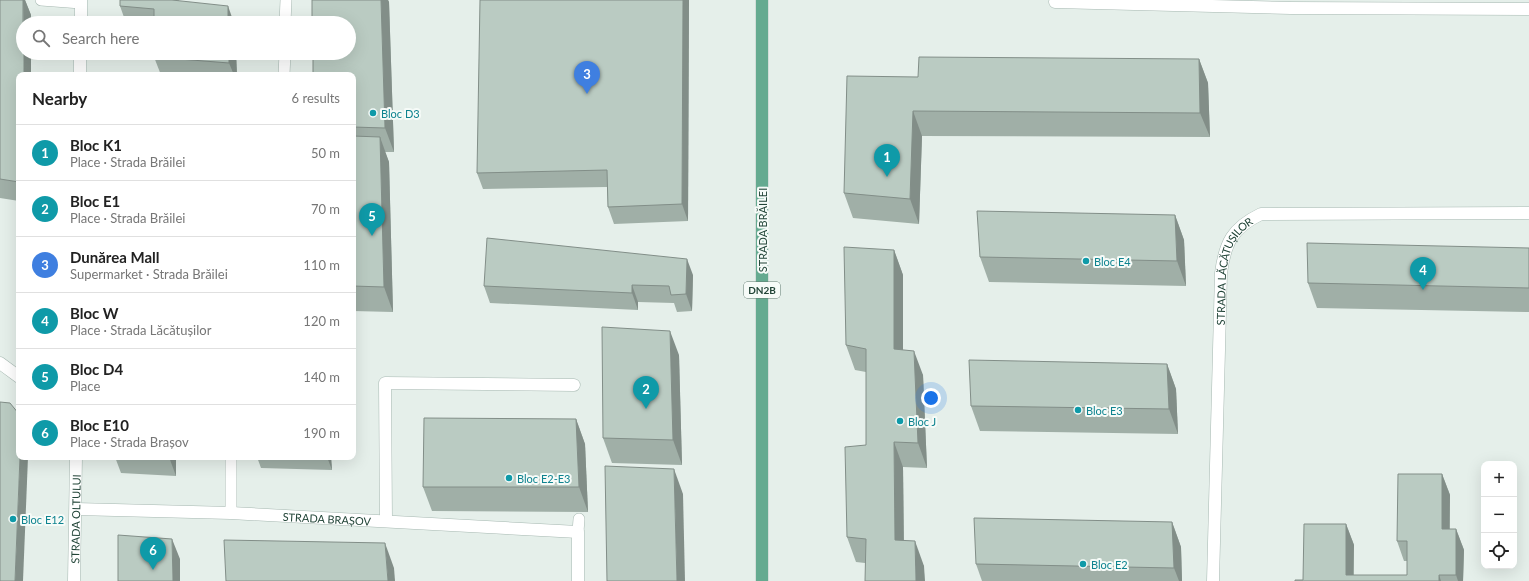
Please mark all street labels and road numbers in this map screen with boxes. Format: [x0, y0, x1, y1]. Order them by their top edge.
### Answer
street label: STRADA BRĂILEI [756, 188, 769, 272]
street label: STRADA LĂCĂTUȘILOR [1213, 214, 1255, 326]
road number: DN2B [744, 282, 780, 298]
street label: STRADA OLTULUI [68, 474, 82, 564]
street label: STRADA BRAȘOV [282, 509, 372, 527]

